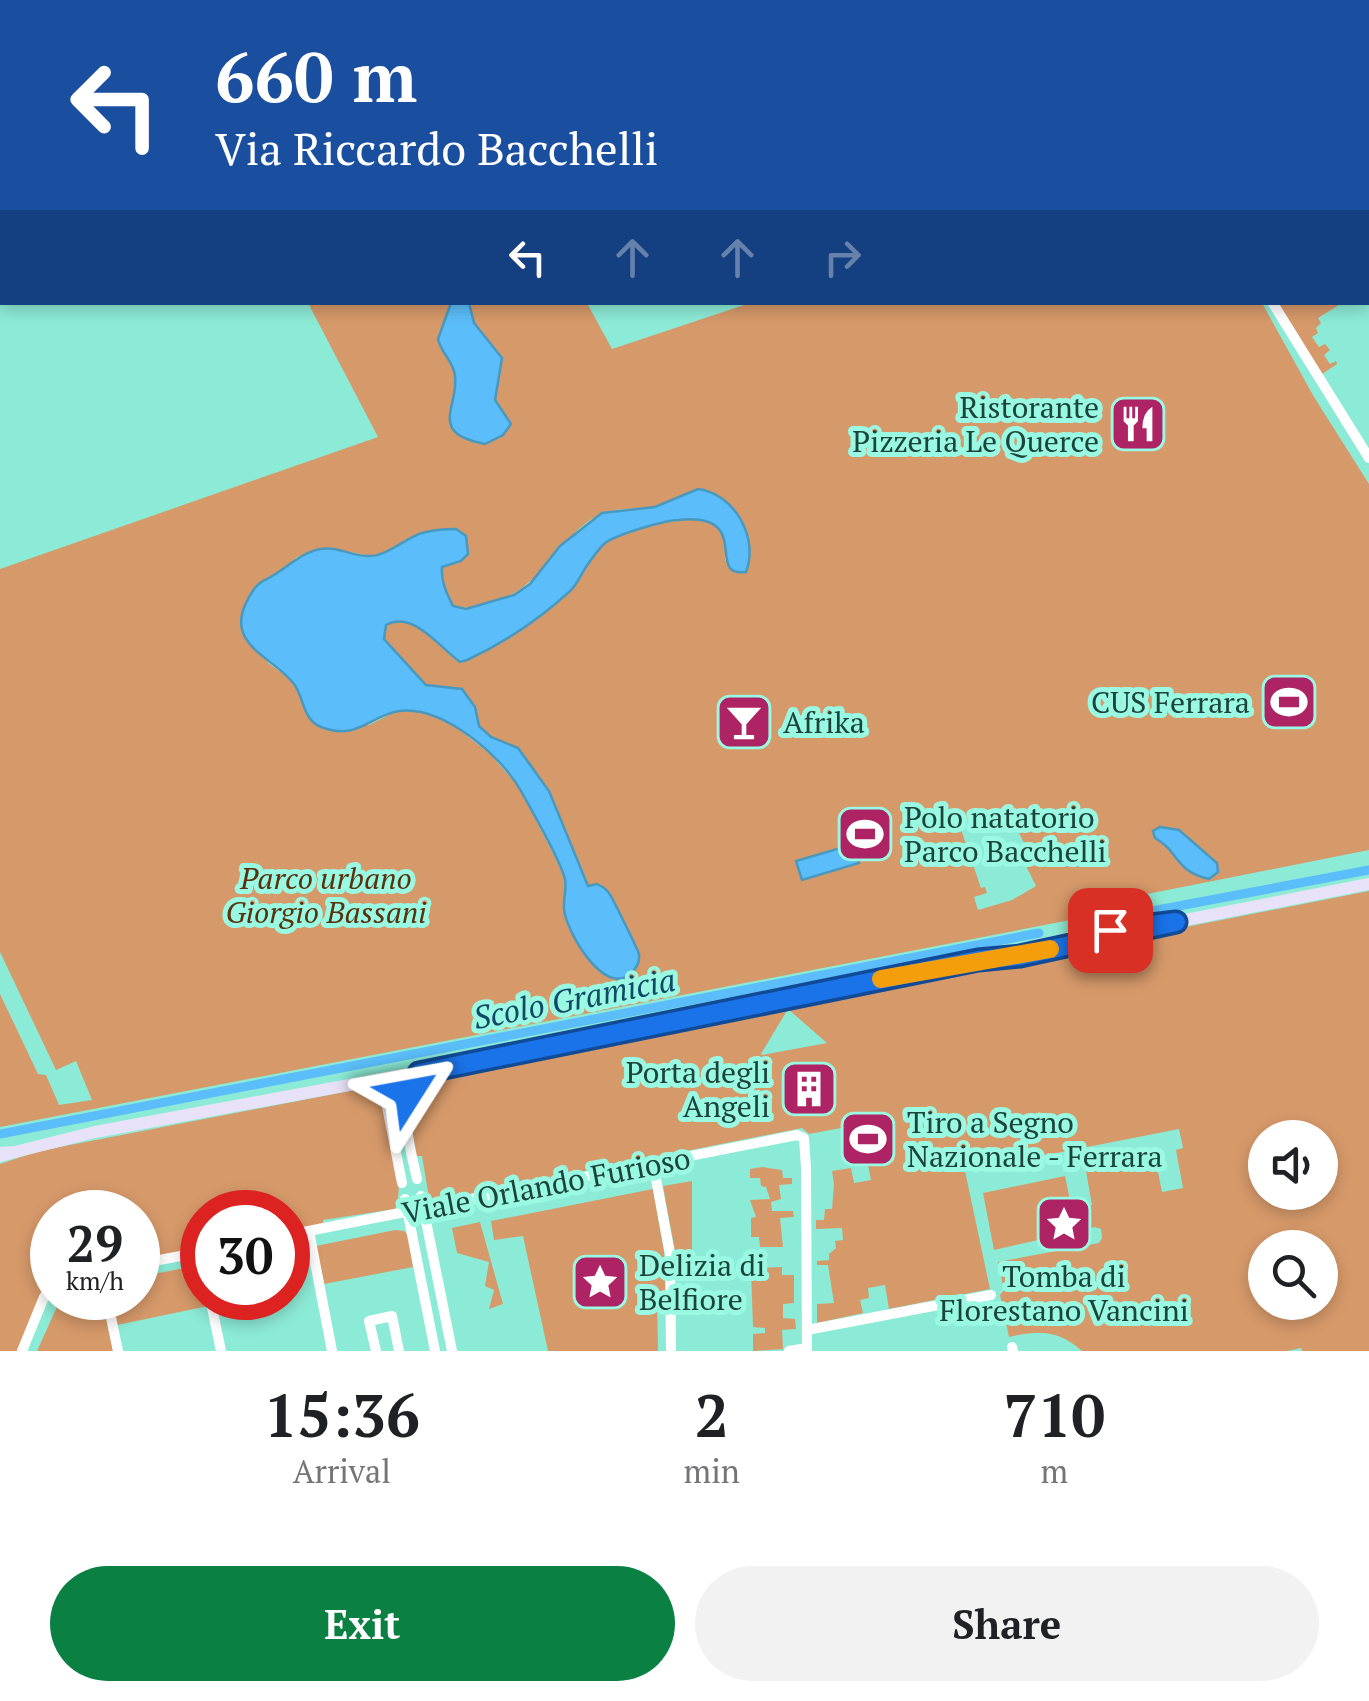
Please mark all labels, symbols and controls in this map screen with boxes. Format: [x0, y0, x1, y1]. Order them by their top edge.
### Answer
text: 660 m [215, 29, 417, 122]
icon: left [50, 40, 180, 170]
text: Via Riccardo Bacchelli [215, 118, 658, 178]
icon: left [500, 230, 555, 285]
icon: ahead [605, 230, 660, 285]
icon: ahead [710, 230, 765, 285]
icon: right [815, 230, 870, 285]
place label: Ristorante Pizzeria Le Querce [852, 387, 1099, 461]
restaurant icon: Ristorante Pizzeria Le Querce [1108, 394, 1168, 454]
sports icon: CUS Ferrara [1259, 672, 1319, 732]
place label: CUS Ferrara [1091, 682, 1250, 722]
bar icon: Afrika [714, 692, 774, 752]
place label: Afrika [783, 702, 865, 742]
place label: Polo natatorio Parco Bacchelli [904, 797, 1107, 871]
sports icon: Polo natatorio Parco Bacchelli [835, 804, 895, 864]
park label: Parco urbano Giorgio Bassani [225, 858, 427, 932]
pin [1068, 888, 1153, 973]
icon: arrive [1083, 903, 1138, 958]
water label: Scolo Gramicia [469, 958, 679, 1038]
position arrow [357, 1041, 461, 1145]
place label: Porta degli Angeli [626, 1052, 770, 1126]
building icon: Porta degli Angeli [779, 1059, 839, 1119]
place label: Tiro a Segno Nazionale - Ferrara [907, 1102, 1163, 1176]
sports icon: Tiro a Segno Nazionale - Ferrara [838, 1109, 898, 1169]
map controls [1248, 1120, 1338, 1320]
button: sound [1248, 1120, 1338, 1210]
street label: Viale Orlando Furioso [399, 1137, 693, 1233]
speed limit sign: 30 [180, 1190, 310, 1320]
place icon: Tomba di Florestano Vancini [1034, 1194, 1094, 1254]
text: 29 [67, 1210, 123, 1276]
button: search [1248, 1230, 1338, 1320]
place label: Delizia di Belfiore [639, 1245, 765, 1319]
place icon: Delizia di Belfiore [570, 1252, 630, 1312]
place label: Tomba di Florestano Vancini [939, 1256, 1189, 1330]
text: km/h [66, 1264, 124, 1297]
text: 15:36 [264, 1375, 420, 1454]
text: 2 [695, 1375, 729, 1454]
text: 710 [1004, 1375, 1105, 1454]
text: Arrival [293, 1450, 391, 1492]
text: min [684, 1450, 740, 1492]
text: m [1041, 1450, 1068, 1492]
button: Exit [50, 1566, 675, 1681]
button: Share [695, 1566, 1319, 1681]

